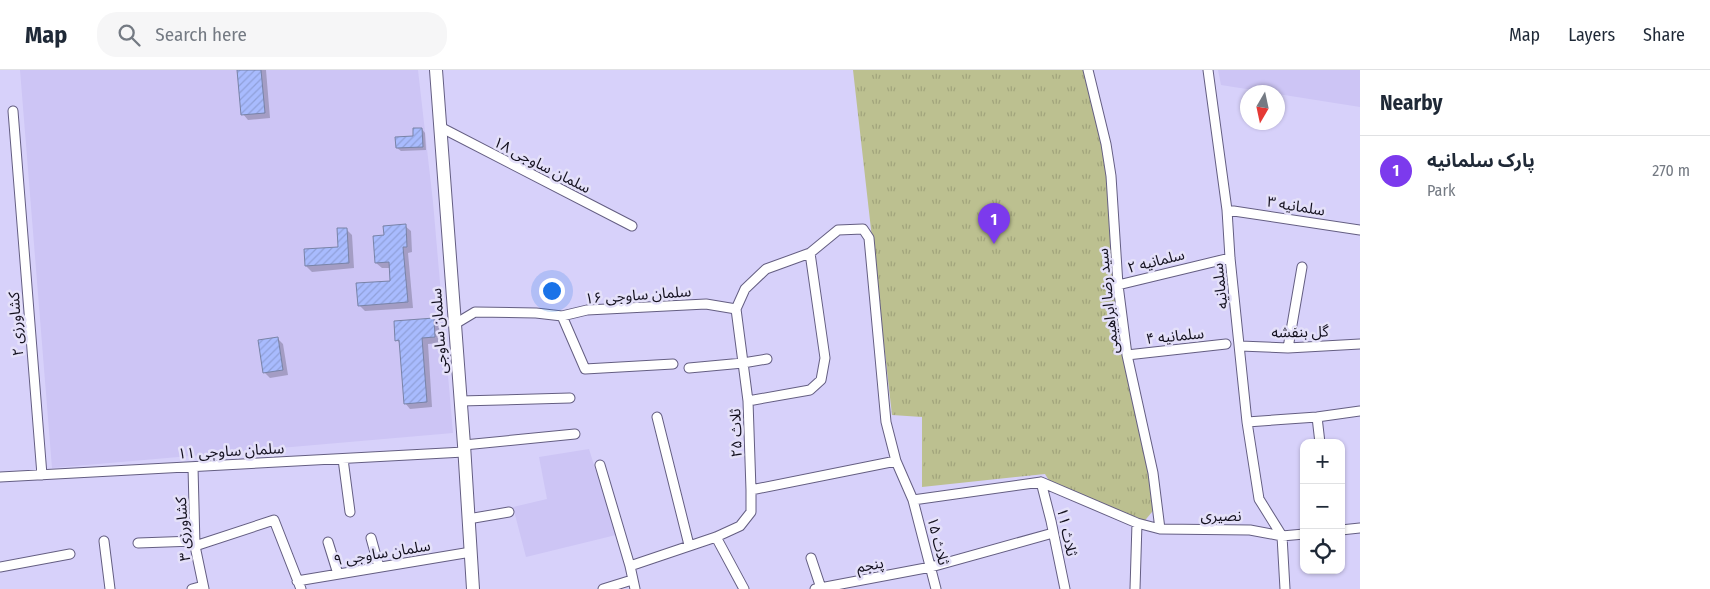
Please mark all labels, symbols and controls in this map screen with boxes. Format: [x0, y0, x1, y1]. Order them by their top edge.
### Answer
search box [97, 12, 447, 57]
text: Map [25, 21, 67, 49]
icon: search [115, 21, 143, 49]
text: Search here [155, 23, 247, 46]
text: Map [1509, 24, 1540, 46]
text: Layers [1568, 24, 1615, 46]
text: Share [1643, 24, 1685, 46]
north arrow [1240, 85, 1285, 130]
text: Nearby [1380, 90, 1442, 116]
street label: سلمان ساوجی ۱۸ [490, 133, 594, 197]
text: پارک سلمانیه [1427, 149, 1535, 172]
text: 1 [1393, 161, 1399, 180]
text: 270 m [1652, 161, 1690, 180]
text: Park [1427, 181, 1455, 200]
street label: سلمانیه ۳ [1266, 193, 1326, 219]
pin: 1 [978, 203, 1010, 244]
street label: سلمانیه ۲ [1126, 245, 1187, 277]
street label: سید رضا ابراهیمی [1093, 247, 1122, 355]
street label: سلمانیه [1209, 262, 1231, 310]
your location [539, 278, 565, 304]
street label: سلمان ساوجی ۱۶ [584, 282, 692, 308]
street label: سلمان ساوجی [427, 287, 451, 374]
street label: کشاورزی ۲ [5, 290, 27, 357]
street label: گل بنفشه [1271, 322, 1330, 341]
street label: سلمانیه ۴ [1145, 324, 1205, 348]
street label: ثلاث ۲۵ [726, 408, 746, 458]
street label: سلمان ساوجی ۱۱ [177, 439, 285, 463]
map controls [1300, 439, 1345, 574]
button: + [1300, 439, 1345, 484]
button: − [1300, 484, 1345, 529]
street label: کشاورزی ۳ [172, 495, 194, 562]
street label: ثلاث ۱۱ [1053, 506, 1081, 558]
street label: نصیری [1200, 507, 1242, 525]
street label: ثلاث ۱۵ [923, 515, 953, 567]
button: locate [1300, 529, 1345, 574]
street label: سلمان ساوجی ۹ [332, 536, 432, 570]
street label: پنجم [855, 554, 886, 578]

